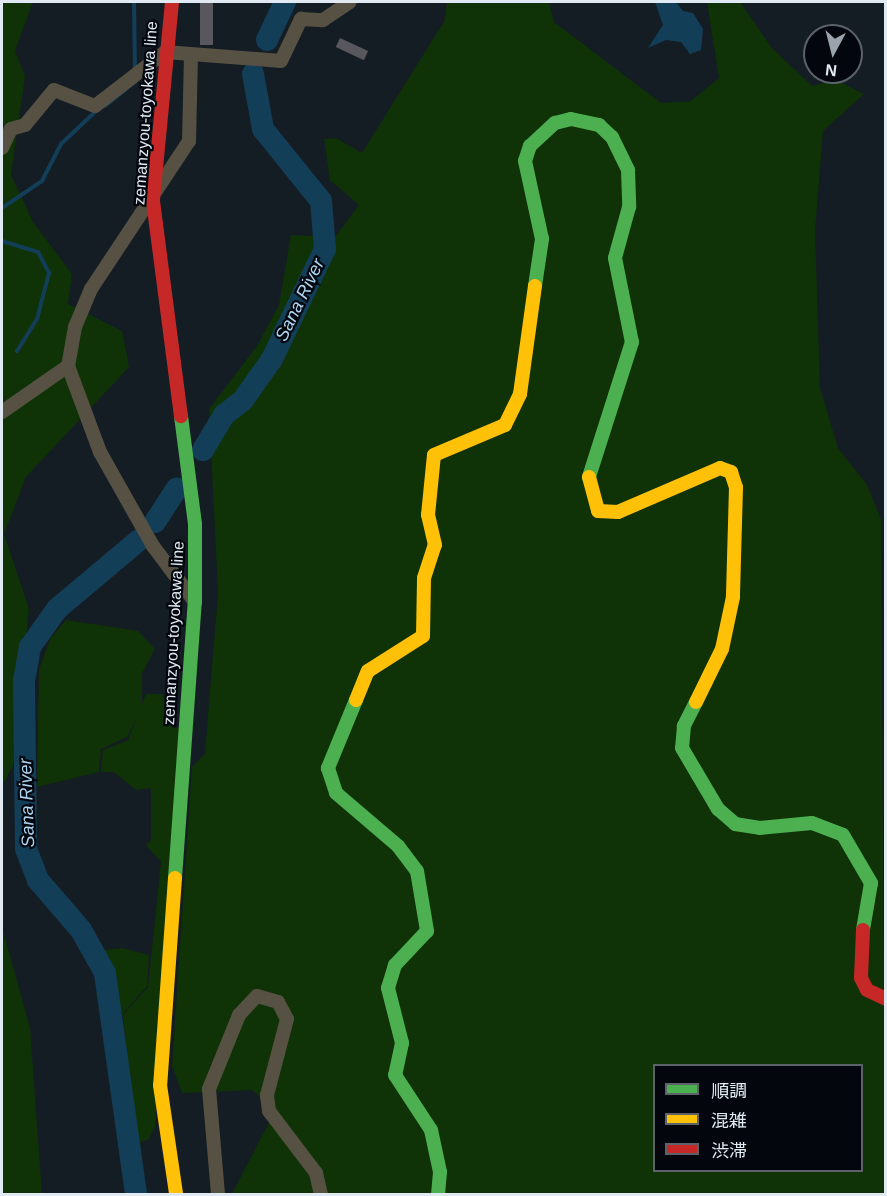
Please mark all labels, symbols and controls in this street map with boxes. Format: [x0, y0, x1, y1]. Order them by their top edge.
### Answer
street label: zemanzyou-toyokawa line [130, 21, 162, 205]
north arrow [803, 24, 863, 84]
text: N [824, 61, 838, 80]
water label: Sana River [271, 255, 329, 345]
street label: zemanzyou-toyokawa line [160, 541, 188, 725]
water label: Sana River [15, 758, 39, 848]
legend [653, 1064, 863, 1172]
text: 順調 [711, 1081, 747, 1101]
text: 混雑 [711, 1111, 747, 1131]
text: 渋滞 [711, 1141, 747, 1161]

